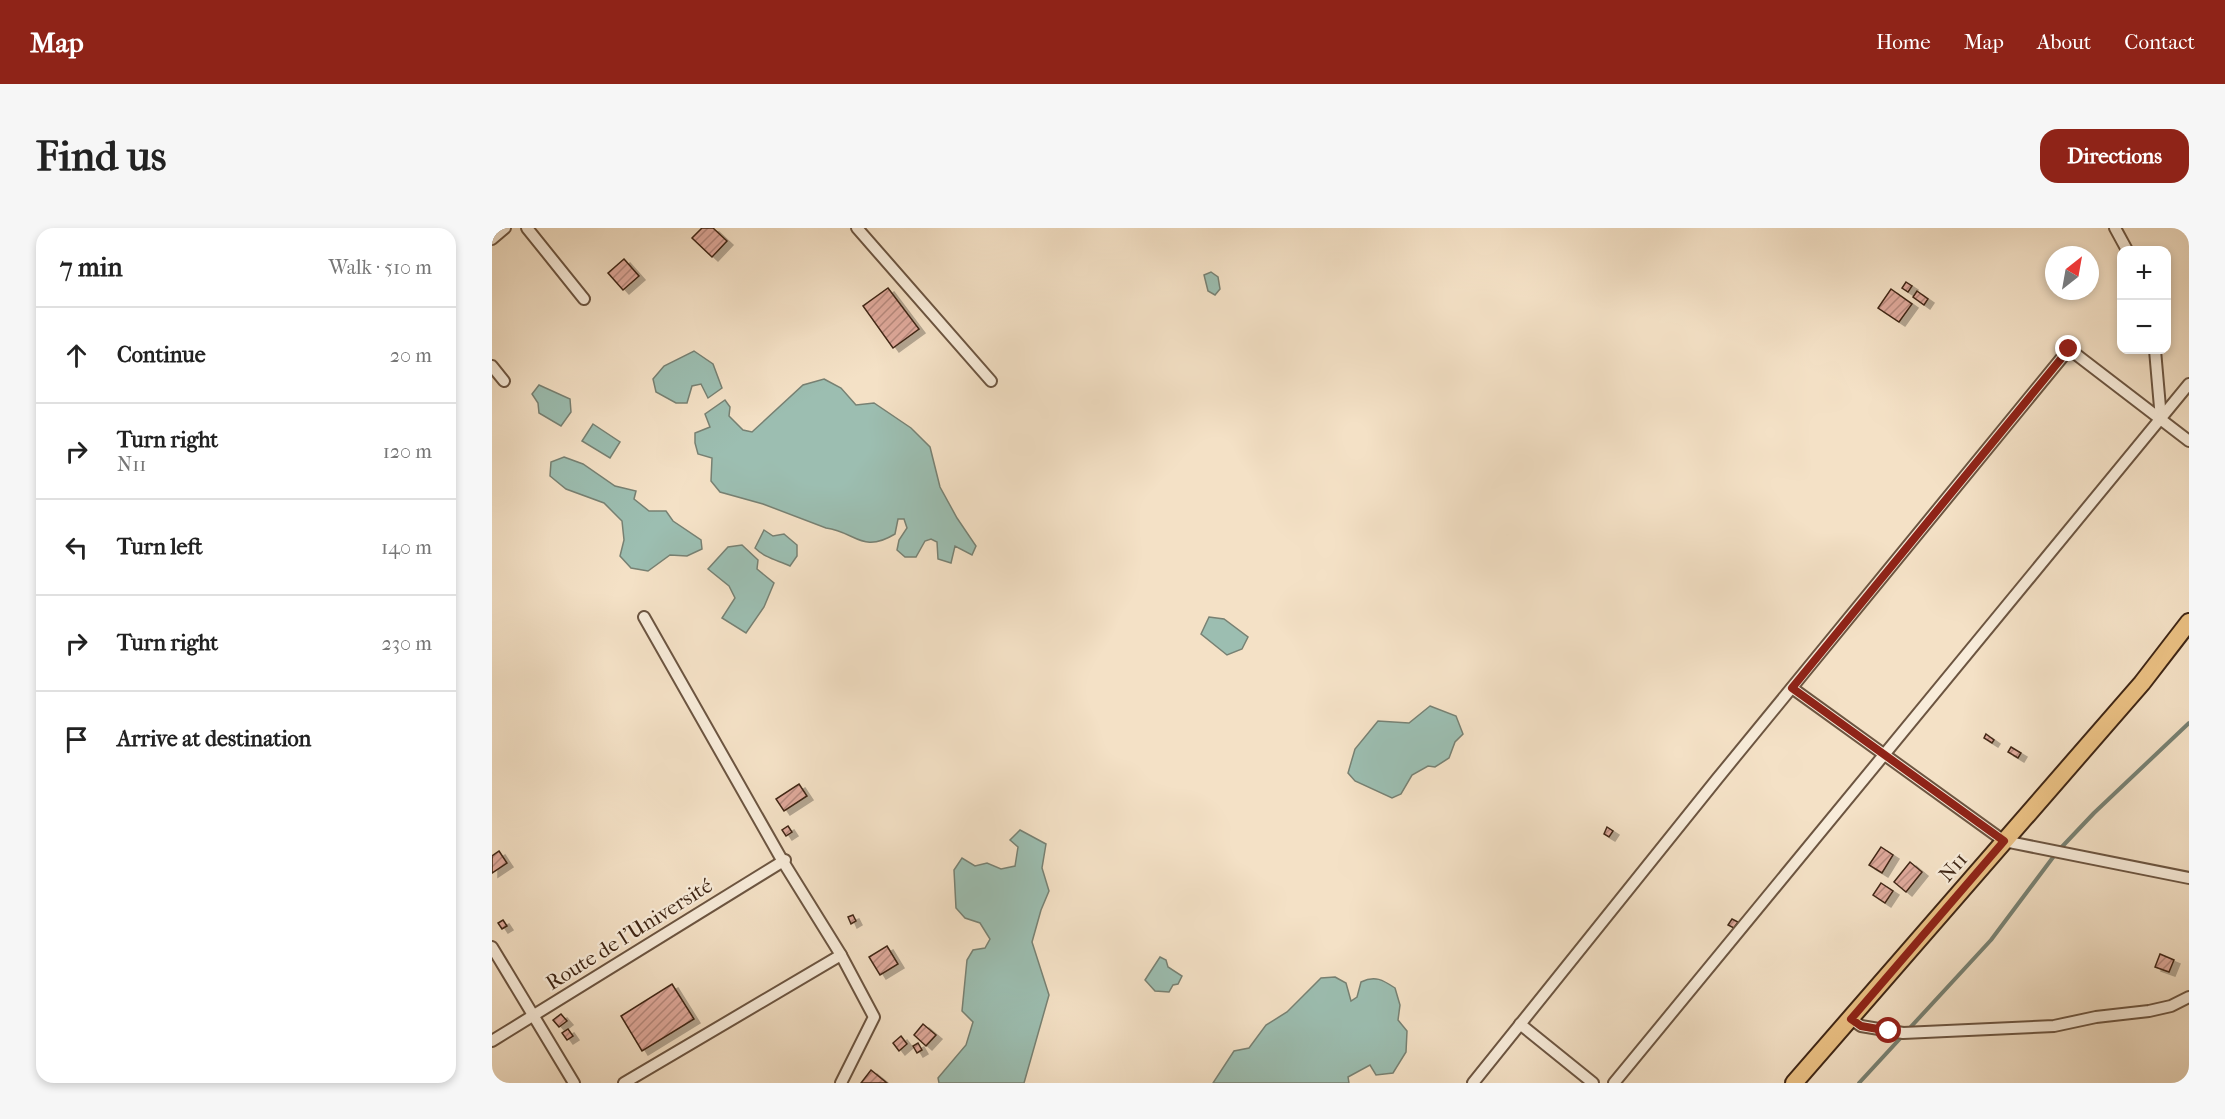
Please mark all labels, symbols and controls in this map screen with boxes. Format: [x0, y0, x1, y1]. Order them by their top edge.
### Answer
text: Map [30, 26, 84, 59]
text: Home [1876, 30, 1931, 54]
text: Map [1964, 30, 2004, 54]
text: About [2037, 30, 2091, 54]
text: Contact [2124, 30, 2195, 54]
button: Directions [2040, 129, 2189, 183]
text: Find us [36, 132, 166, 181]
north arrow [2045, 246, 2099, 300]
map controls [2117, 246, 2171, 354]
button: + [2117, 246, 2171, 300]
text: 7 min [60, 252, 123, 283]
text: Walk · 510 m [328, 256, 432, 279]
button: − [2117, 300, 2171, 354]
route end [2055, 335, 2081, 361]
icon: ahead [60, 339, 93, 372]
text: Continue [117, 342, 206, 368]
text: 20 m [390, 344, 432, 367]
text: Turn right [117, 427, 218, 453]
icon: right [60, 435, 93, 468]
text: 120 m [383, 440, 432, 463]
text: N11 [117, 453, 146, 476]
icon: left [60, 531, 93, 564]
text: Turn left [117, 534, 203, 560]
text: 140 m [381, 536, 432, 559]
icon: right [60, 627, 93, 660]
text: Turn right [117, 630, 218, 656]
text: 230 m [382, 632, 432, 655]
icon: arrive [60, 723, 93, 756]
text: Arrive at destination [117, 726, 311, 752]
street label: N11 [1934, 847, 1972, 887]
street label: Route de l'Université [541, 873, 717, 995]
route start [1875, 1017, 1901, 1043]

